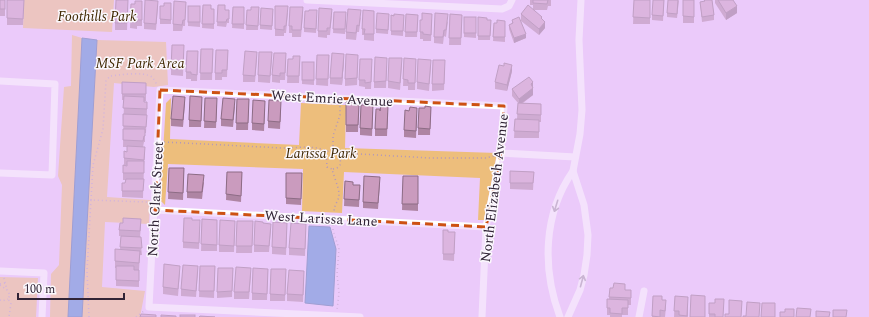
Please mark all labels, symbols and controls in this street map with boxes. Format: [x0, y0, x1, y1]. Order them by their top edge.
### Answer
park label: Foothills Park [57, 6, 137, 27]
park label: MSF Park Area [95, 53, 185, 74]
street label: West Emrie Avenue [270, 85, 394, 112]
street label: North Elizabeth Avenue [475, 112, 514, 264]
street label: North Clark Street [142, 141, 169, 257]
park label: Larissa Park [286, 143, 357, 164]
one-way arrow [552, 199, 559, 212]
street label: West Larissa Lane [264, 205, 378, 232]
one-way arrow [579, 274, 587, 287]
scale bar [18, 275, 124, 301]
text: 100 m [24, 280, 55, 299]

